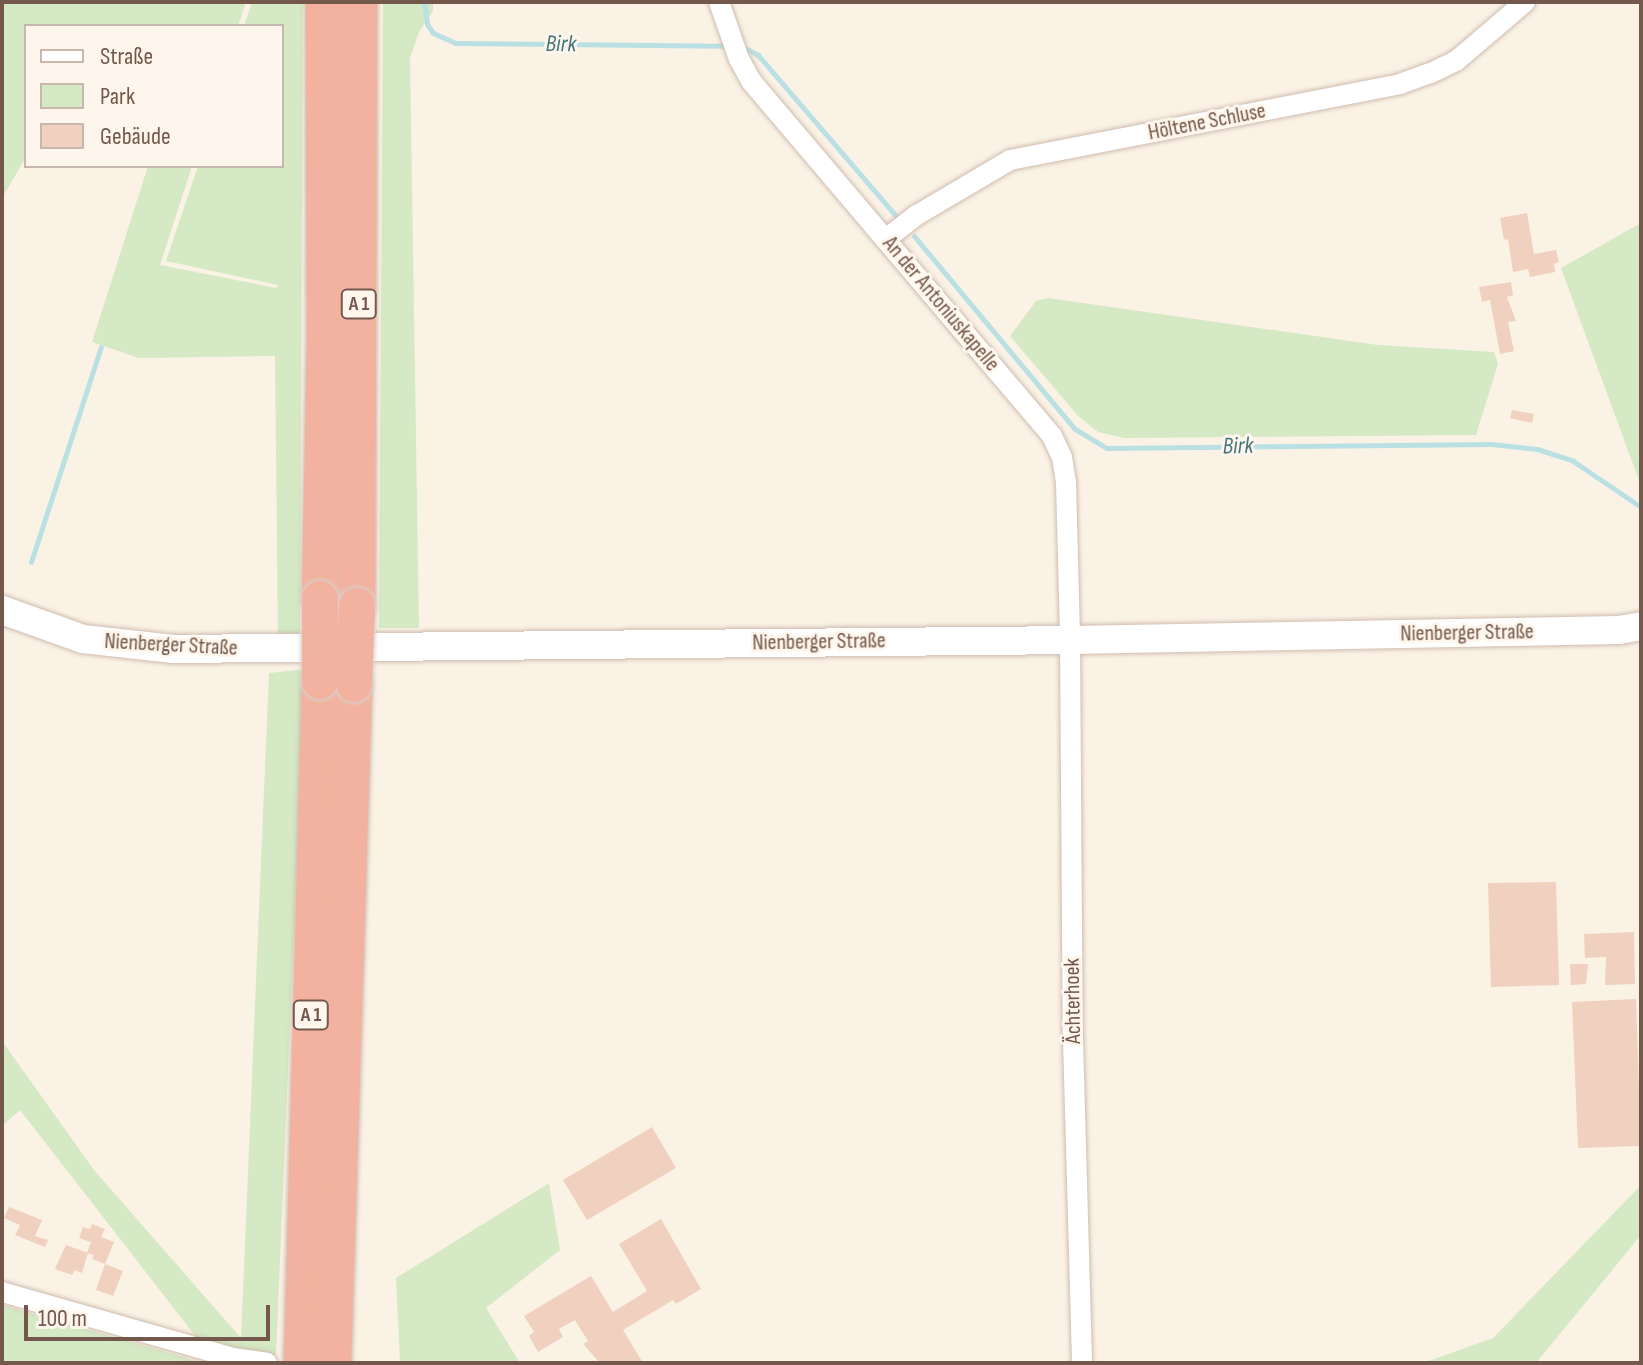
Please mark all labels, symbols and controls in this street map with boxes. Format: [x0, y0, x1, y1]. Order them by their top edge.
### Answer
legend [24, 24, 284, 168]
water label: Birk [545, 29, 577, 59]
text: Straße [100, 42, 153, 71]
text: Park [100, 82, 135, 111]
street label: Höltene Schluse [1146, 98, 1268, 146]
text: Gebäude [100, 122, 171, 151]
street label: An der Antoniuskapelle [877, 231, 1005, 377]
road number: A 1 [339, 288, 379, 320]
water label: Birk [1222, 431, 1254, 461]
street label: Nienberger Straße [1400, 619, 1534, 647]
street label: Nienberger Straße [104, 628, 238, 662]
street label: Nienberger Straße [752, 628, 886, 656]
street label: Ächterhoek [1059, 958, 1087, 1044]
road number: A 1 [291, 999, 331, 1031]
scale bar [28, 1289, 274, 1339]
text: 100 m [38, 1304, 87, 1333]

